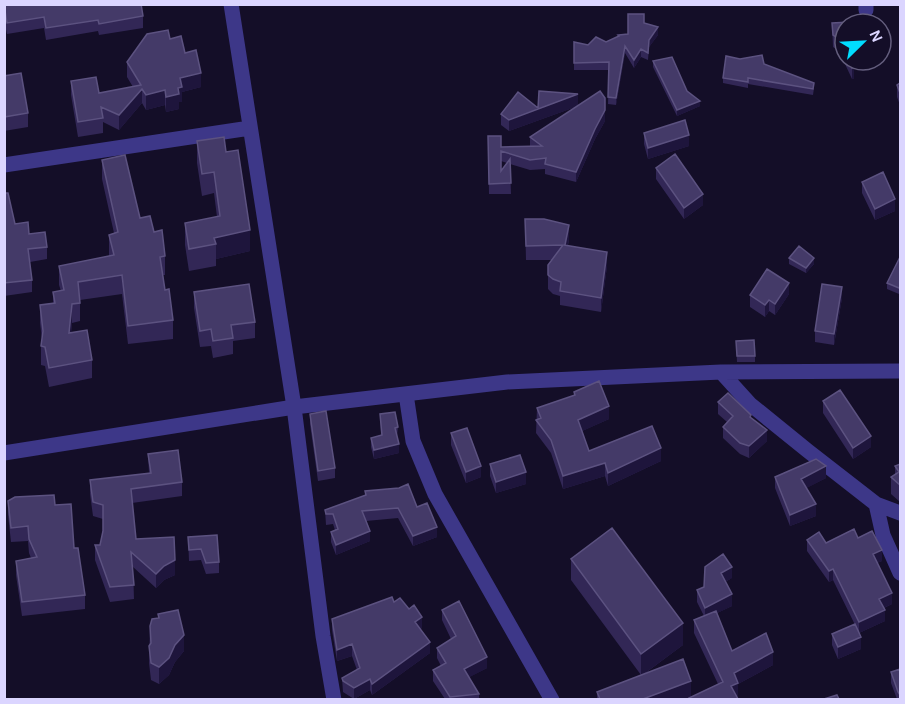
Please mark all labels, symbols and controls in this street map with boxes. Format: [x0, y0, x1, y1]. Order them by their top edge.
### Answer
north arrow [833, 12, 893, 72]
text: N [865, 27, 887, 45]

